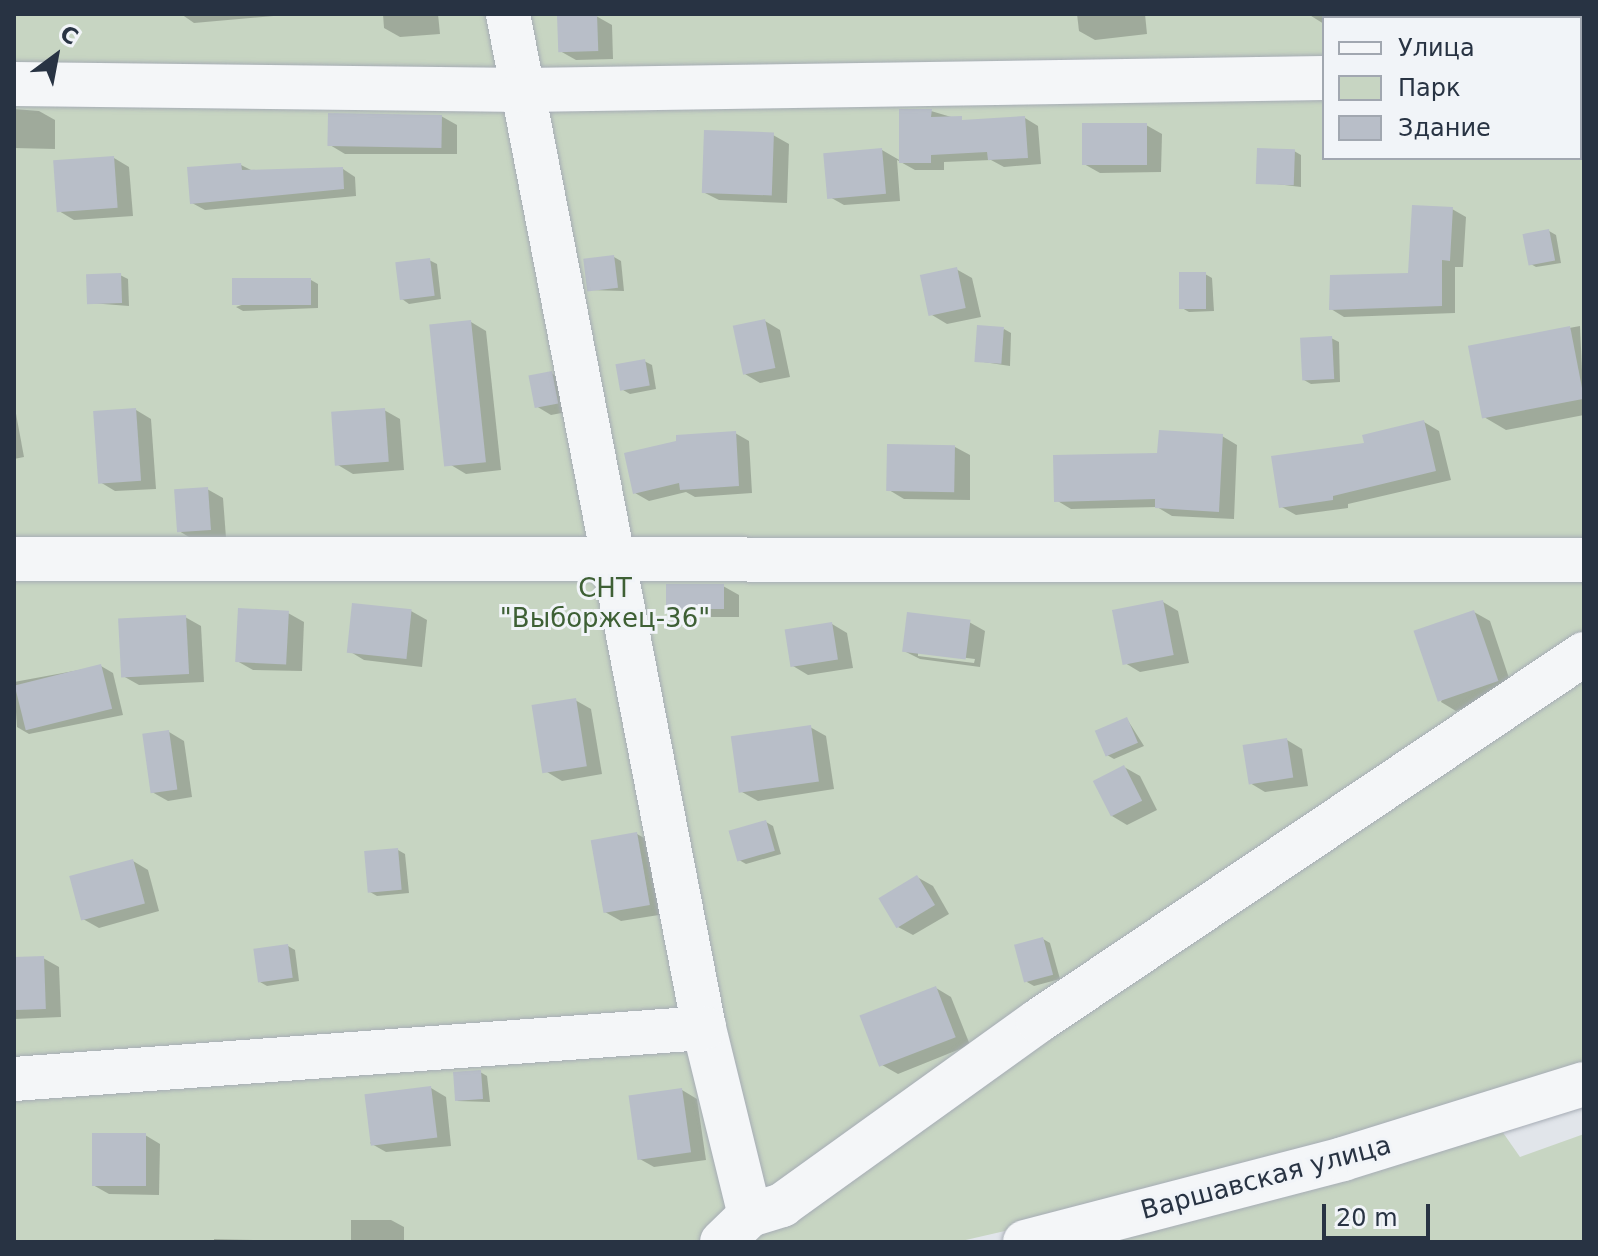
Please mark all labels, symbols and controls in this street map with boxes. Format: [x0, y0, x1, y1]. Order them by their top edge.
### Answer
north arrow [16, 16, 96, 96]
legend [1322, 16, 1582, 160]
text: С [56, 20, 82, 50]
text: Улица [1398, 34, 1475, 62]
text: Парк [1398, 74, 1460, 102]
text: Здание [1398, 114, 1491, 142]
park label: СНТ "Выборжец-36" [500, 573, 710, 634]
street label: Варшавская улица [1138, 1130, 1394, 1226]
scale bar [1326, 1188, 1434, 1238]
text: 20 m [1336, 1204, 1398, 1232]

